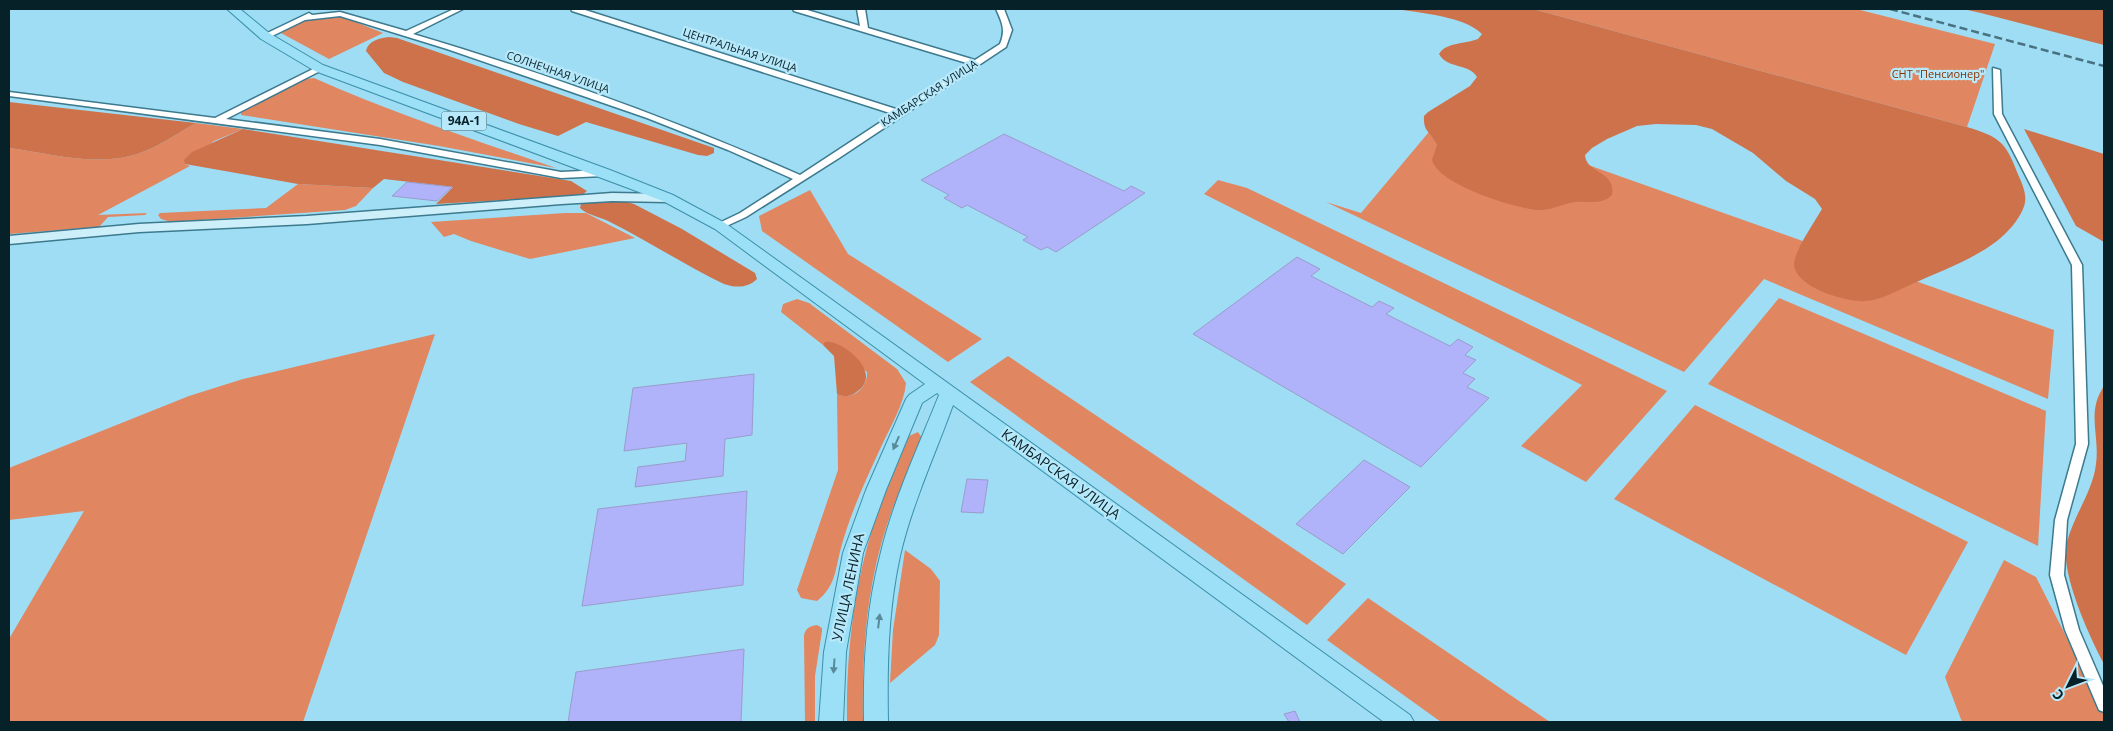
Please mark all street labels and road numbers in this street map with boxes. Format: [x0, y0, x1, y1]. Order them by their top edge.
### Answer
street label: ЦЕНТРАЛЬНАЯ УЛИЦА [681, 24, 799, 75]
street label: СОЛНЕЧНАЯ УЛИЦА [505, 47, 612, 96]
street label: КАМБАРСКАЯ УЛИЦА [878, 56, 980, 129]
road number: 94А-1 [442, 112, 486, 130]
street label: КАМБАРСКАЯ УЛИЦА [998, 424, 1125, 523]
street label: УЛИЦА ЛЕНИНА [827, 531, 868, 643]

